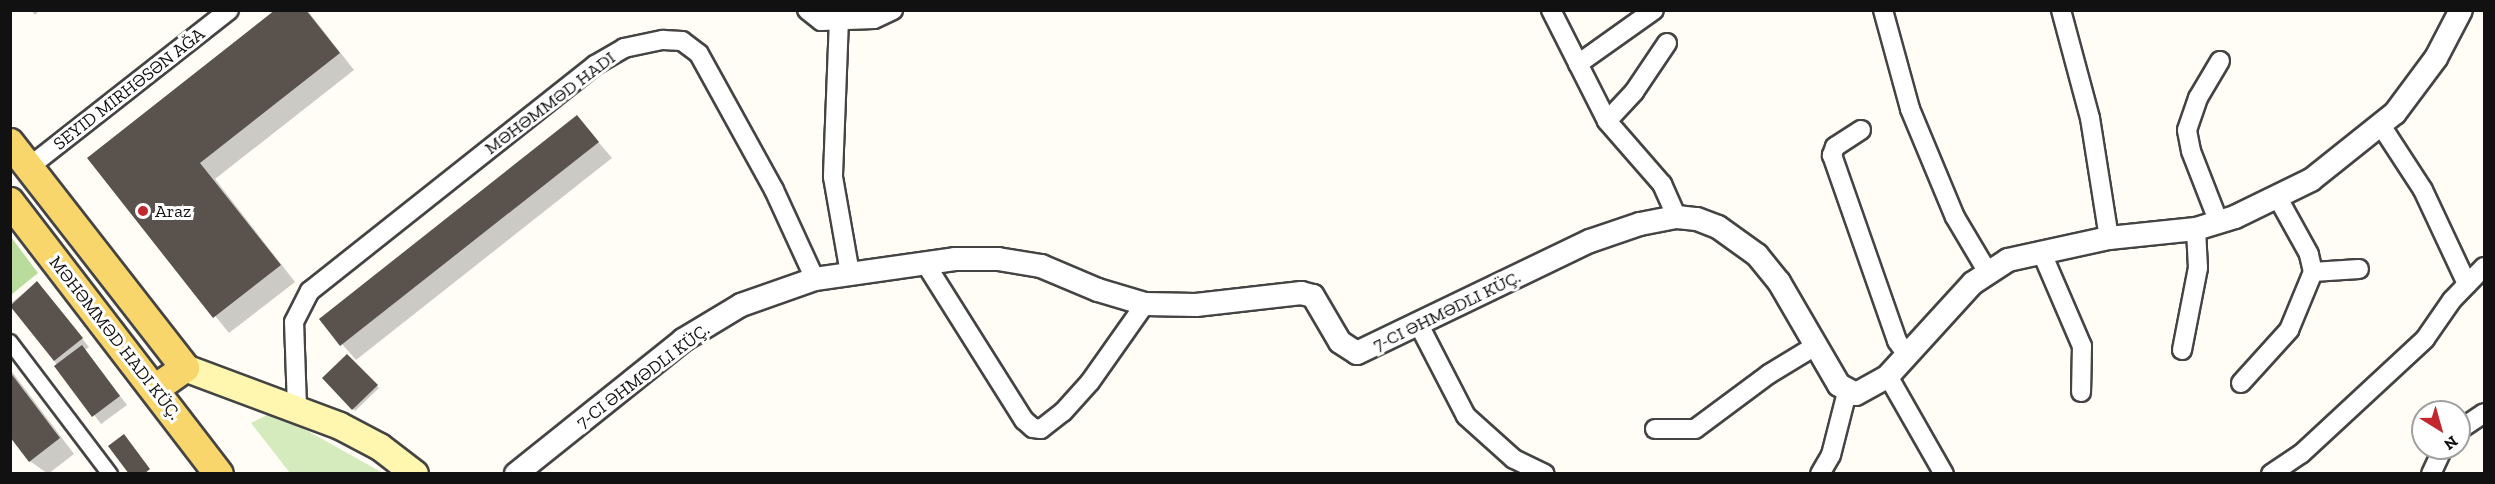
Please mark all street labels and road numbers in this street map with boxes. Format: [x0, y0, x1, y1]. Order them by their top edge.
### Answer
street label: SEYID MIRHƏSƏN AĞA [49, 23, 209, 155]
street label: MƏHƏMMƏD HADI [481, 47, 619, 159]
street label: MƏHƏMMƏD HADI KÜÇ. [44, 252, 186, 424]
street label: 7-CI ƏHMƏDLI KÜÇ. [1370, 266, 1524, 356]
street label: 7-CI ƏHMƏDLI KÜÇ. [572, 319, 714, 433]

